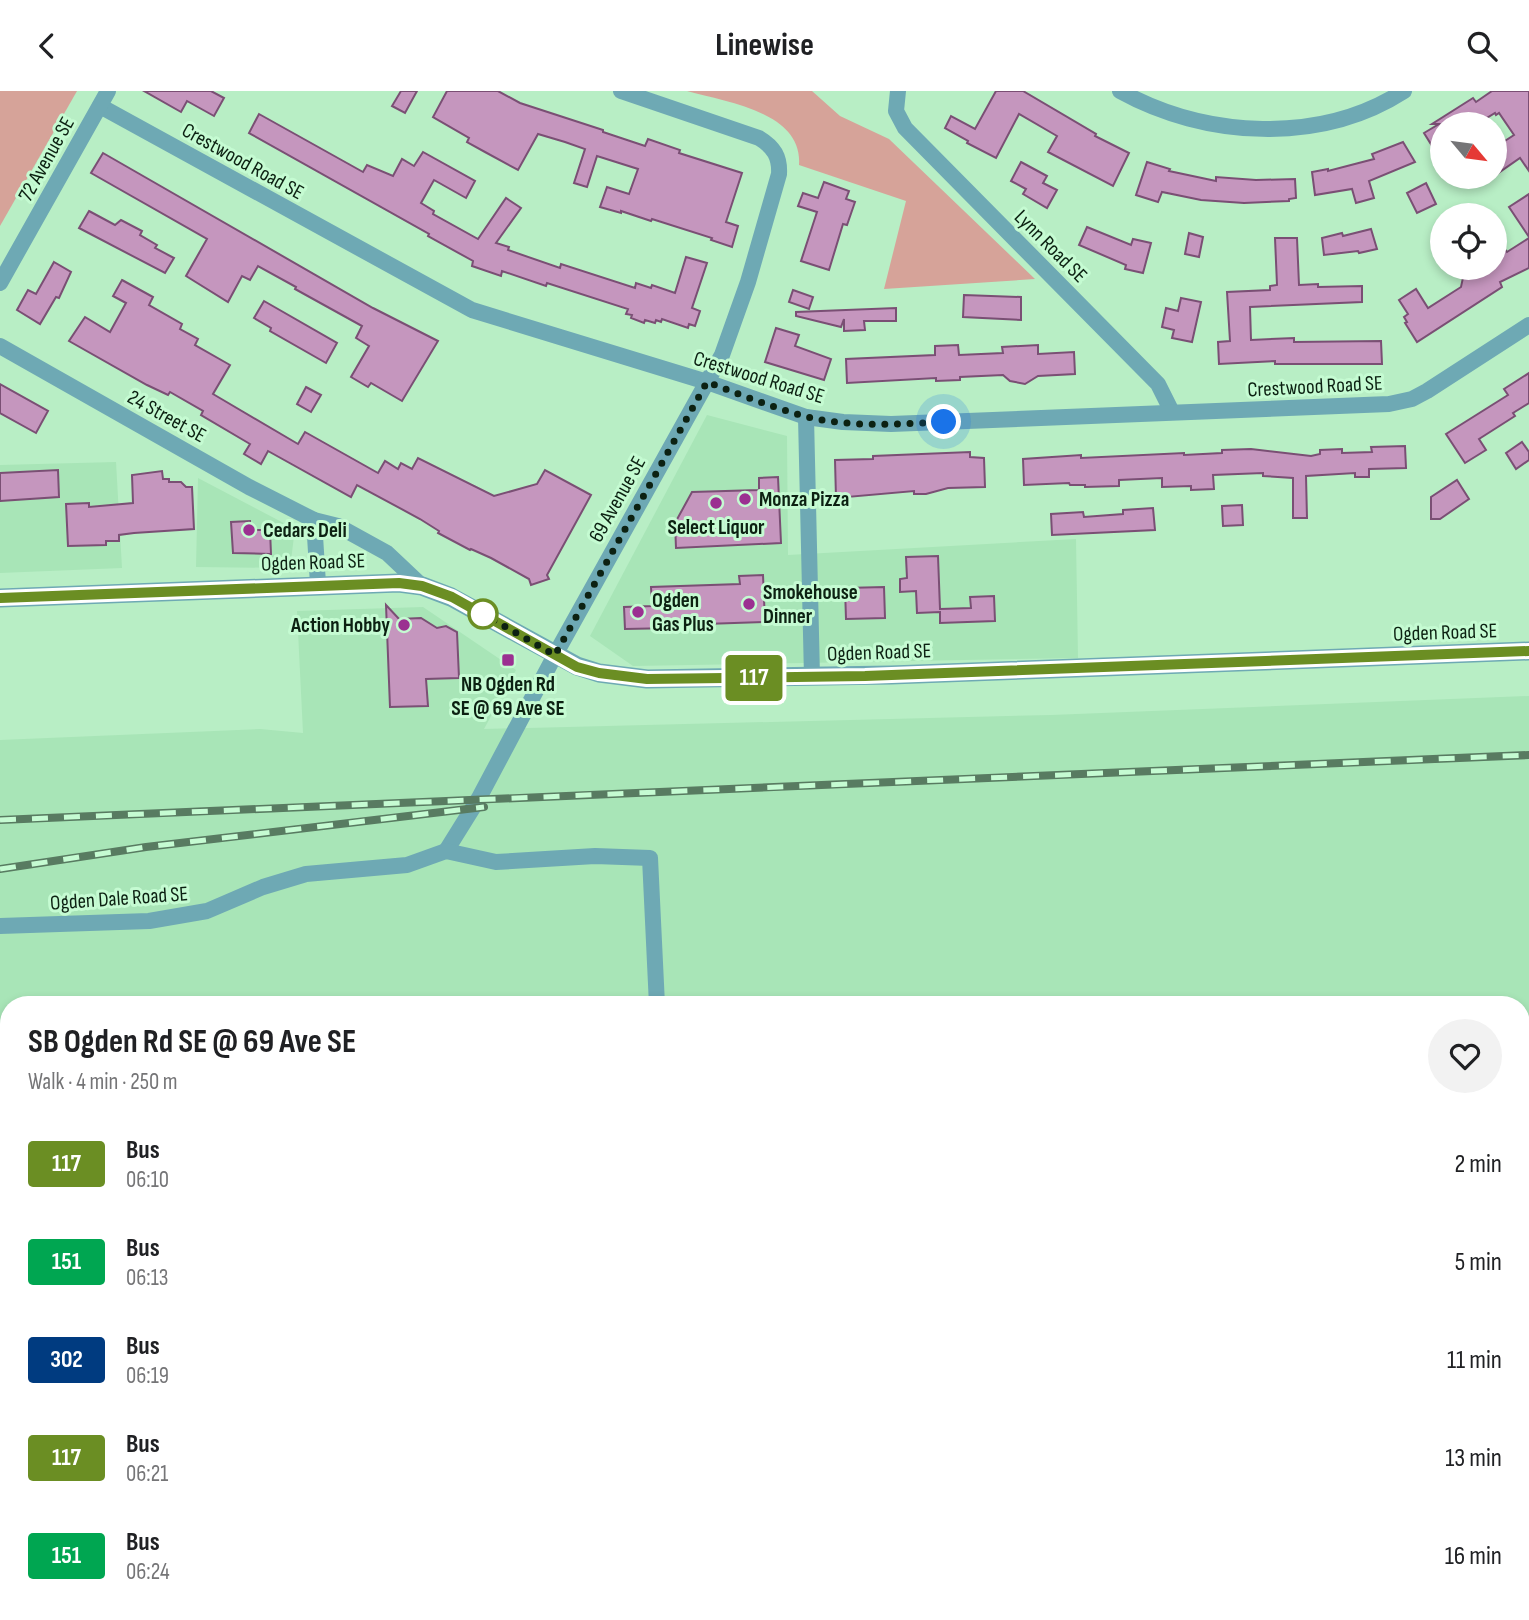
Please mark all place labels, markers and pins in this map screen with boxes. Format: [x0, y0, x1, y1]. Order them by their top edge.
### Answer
place label: Monza Pizza [759, 487, 849, 512]
marker: Monza Pizza [737, 491, 753, 507]
marker: Select Liquor [708, 495, 724, 511]
place label: Select Liquor [667, 515, 765, 540]
place label: Cedars Deli [263, 518, 347, 543]
marker: Cedars Deli [241, 522, 257, 538]
place label: Smokehouse Dinner [763, 580, 858, 629]
place label: Ogden Gas Plus [652, 588, 714, 637]
marker: Smokehouse Dinner [741, 596, 757, 612]
unlabelled marker [468, 599, 498, 629]
marker: Ogden Gas Plus [630, 604, 646, 620]
place label: Action Hobby [290, 613, 390, 638]
marker: Action Hobby [396, 617, 412, 633]
marker: NB Ogden Rd SE @ 69 Ave SE [500, 652, 516, 668]
place label: NB Ogden Rd SE @ 69 Ave SE [451, 672, 565, 721]

